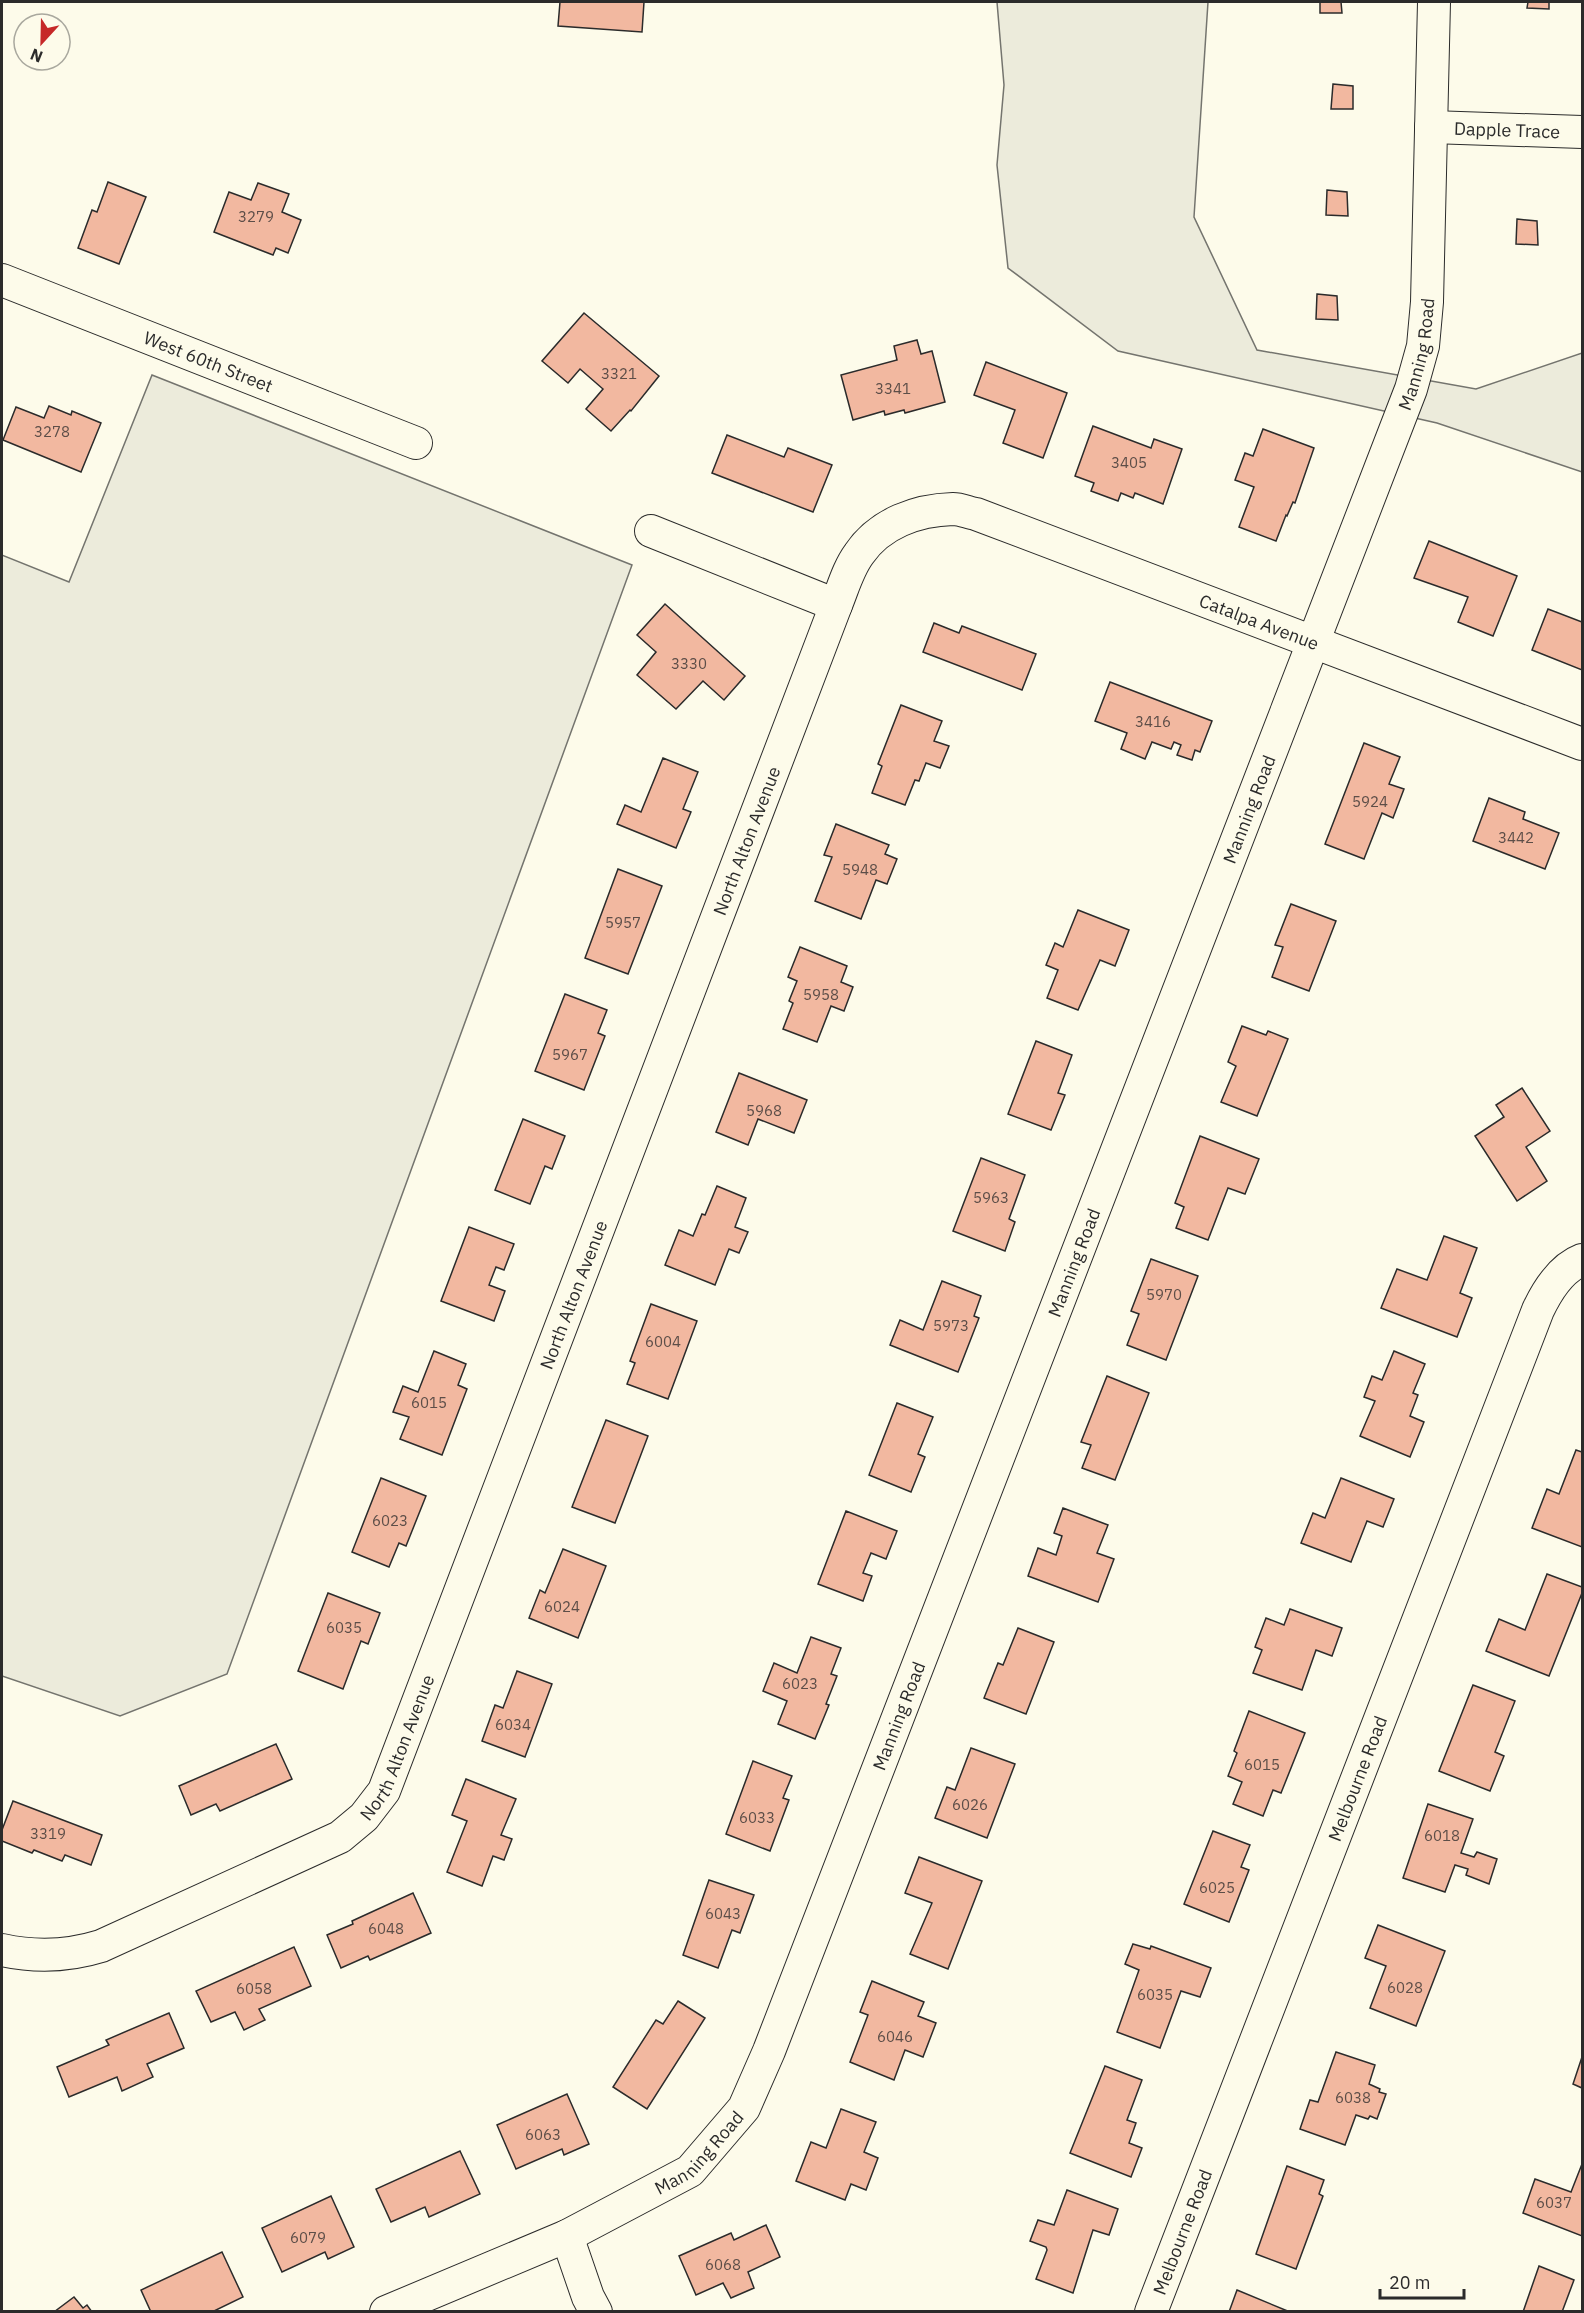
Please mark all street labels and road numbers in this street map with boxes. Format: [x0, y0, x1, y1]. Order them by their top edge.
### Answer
street label: Dapple Trace [1454, 116, 1561, 143]
street label: Manning Road [1392, 297, 1439, 413]
street label: West 60th Street [141, 326, 276, 397]
street label: Catalpa Avenue [1196, 588, 1322, 655]
street label: Manning Road [1217, 751, 1280, 867]
street label: North Alton Avenue [707, 763, 785, 918]
street label: Manning Road [1042, 1205, 1105, 1320]
street label: North Alton Avenue [534, 1217, 612, 1372]
street label: Manning Road [867, 1658, 930, 1773]
street label: North Alton Avenue [354, 1671, 439, 1825]
street label: Melbourne Road [1322, 1712, 1392, 1844]
street label: Manning Road [650, 2106, 748, 2199]
street label: Melbourne Road [1147, 2166, 1217, 2298]

